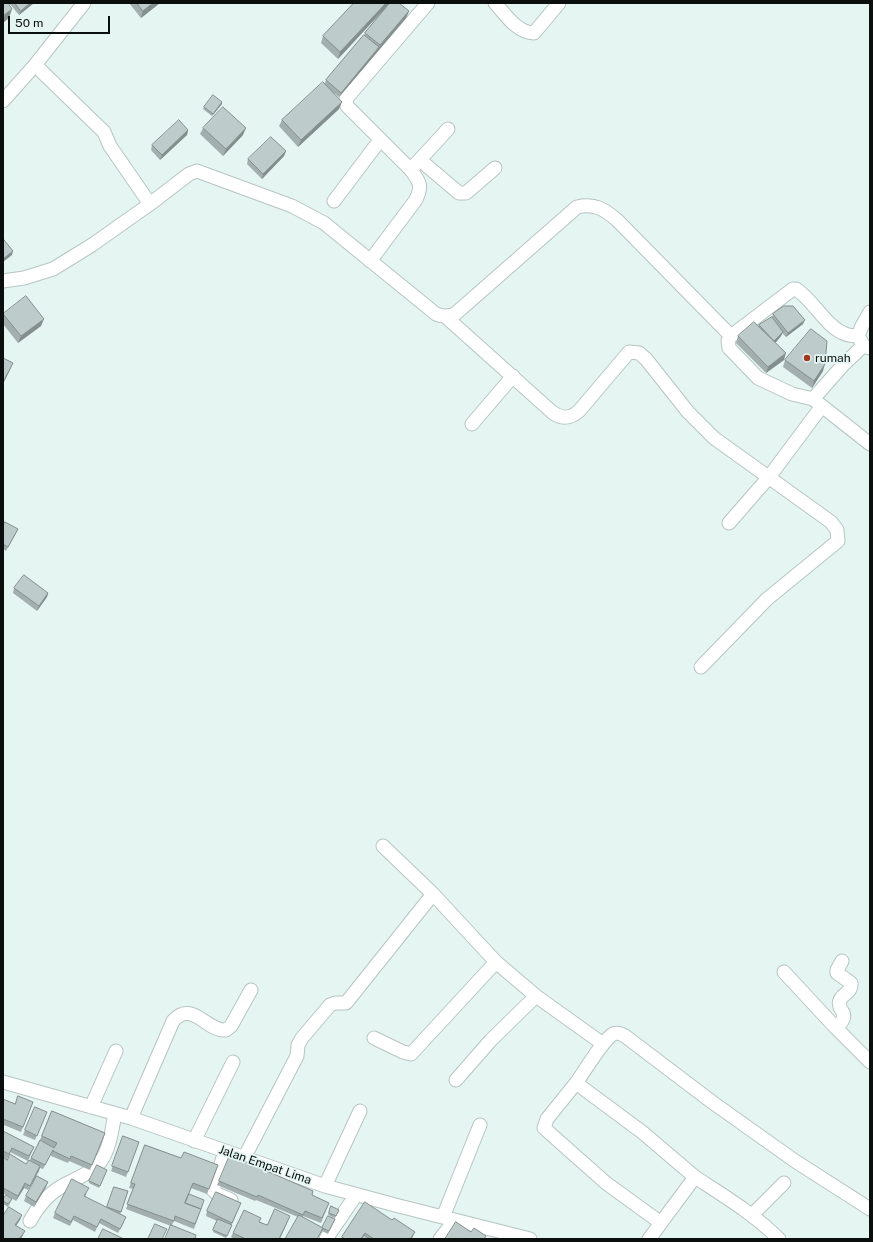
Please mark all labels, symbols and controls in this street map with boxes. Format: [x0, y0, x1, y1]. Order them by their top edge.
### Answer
scale bar [10, 8, 112, 34]
text: 50 m [15, 16, 43, 30]
place label: rumah [815, 351, 851, 365]
marker: rumah [802, 353, 812, 363]
street label: Jalan Empat Lima [217, 1142, 313, 1188]

